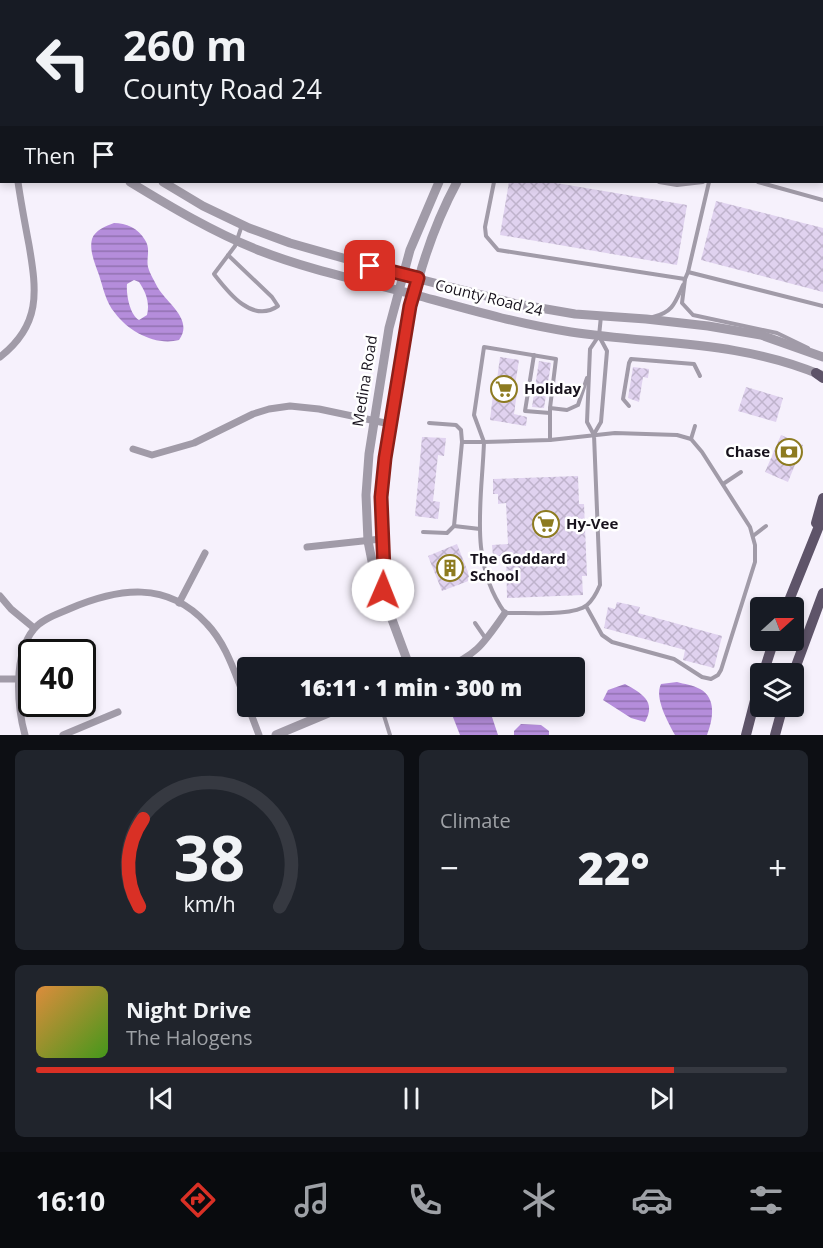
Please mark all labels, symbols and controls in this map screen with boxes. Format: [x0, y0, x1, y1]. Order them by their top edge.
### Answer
text: 260 m [123, 16, 247, 73]
icon: left [24, 24, 102, 102]
text: County Road 24 [123, 70, 322, 107]
icon: arrive [87, 138, 120, 171]
text: Then [24, 140, 75, 170]
pin [344, 240, 395, 291]
icon: arrive [353, 249, 386, 282]
street label: County Road 24 [433, 274, 546, 320]
street label: Medina Road [347, 334, 381, 428]
supermarket icon: Holiday [489, 374, 519, 404]
place label: Holiday [524, 378, 581, 398]
bank icon: Chase [774, 437, 804, 467]
place label: Chase [725, 441, 770, 461]
supermarket icon: Hy-Vee [531, 509, 561, 539]
place label: Hy-Vee [566, 513, 618, 533]
place label: The Goddard School [470, 548, 566, 585]
building icon: The Goddard School [435, 553, 465, 583]
position arrow [351, 558, 415, 622]
north arrow [750, 597, 804, 651]
map controls [750, 597, 804, 717]
speed limit sign: 40 [18, 639, 96, 717]
button: layers [750, 663, 804, 717]
text: 16:11 · 1 min · 300 m [300, 672, 522, 702]
text: Climate [440, 807, 511, 834]
text: 38 [174, 814, 245, 899]
text: 22° [578, 837, 649, 898]
text: − [440, 845, 459, 890]
text: + [768, 845, 787, 890]
text: km/h [183, 889, 236, 918]
text: Night Drive [126, 994, 251, 1024]
text: The Halogens [126, 1024, 253, 1051]
icon: previous [145, 1082, 178, 1115]
icon: pause [395, 1082, 428, 1115]
icon: next [645, 1082, 678, 1115]
icon: directions [177, 1179, 219, 1221]
icon: music [291, 1179, 333, 1221]
icon: phone [404, 1179, 446, 1221]
icon: climate [518, 1179, 560, 1221]
icon: car [631, 1179, 673, 1221]
icon: filters [745, 1179, 787, 1221]
text: 16:10 [36, 1182, 105, 1219]

